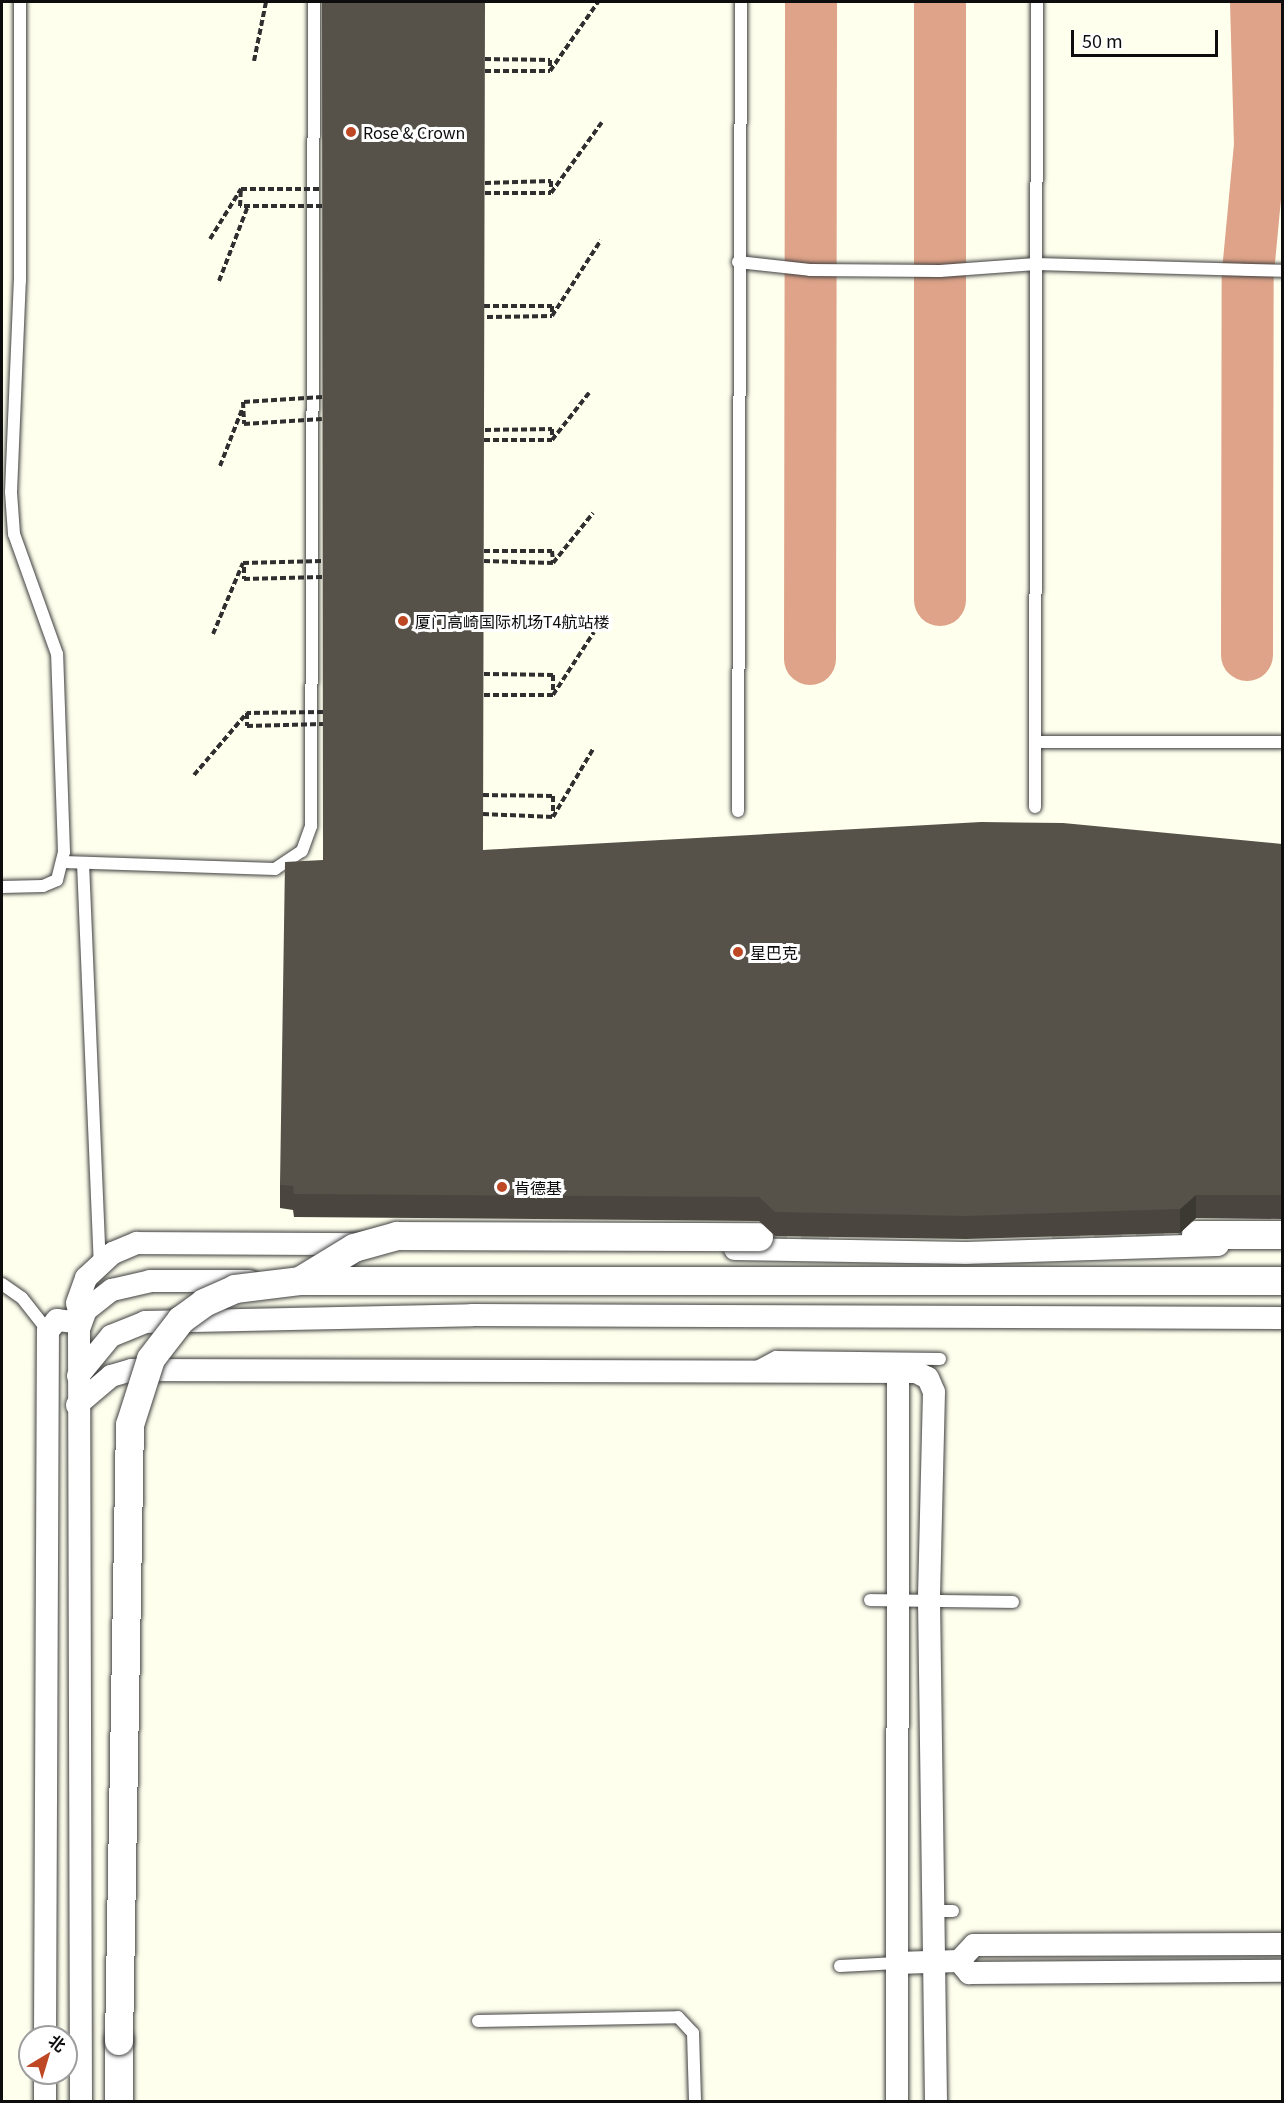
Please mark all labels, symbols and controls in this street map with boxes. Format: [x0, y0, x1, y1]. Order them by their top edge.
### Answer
scale bar [1074, 18, 1221, 56]
text: 50 m [1082, 27, 1123, 53]
place label: Rose & Crown [363, 122, 465, 142]
marker: Rose & Crown [344, 125, 358, 139]
place label: 厦门高崎国际机场T4航站楼 [415, 611, 609, 631]
marker: 厦门高崎国际机场T4航站楼 [396, 614, 410, 628]
place label: 星巴克 [750, 942, 798, 962]
marker: 星巴克 [731, 945, 745, 959]
place label: 肯德基 [514, 1177, 562, 1197]
marker: 肯德基 [495, 1180, 509, 1194]
north arrow [18, 2025, 78, 2085]
text: 北 [44, 2028, 72, 2057]

